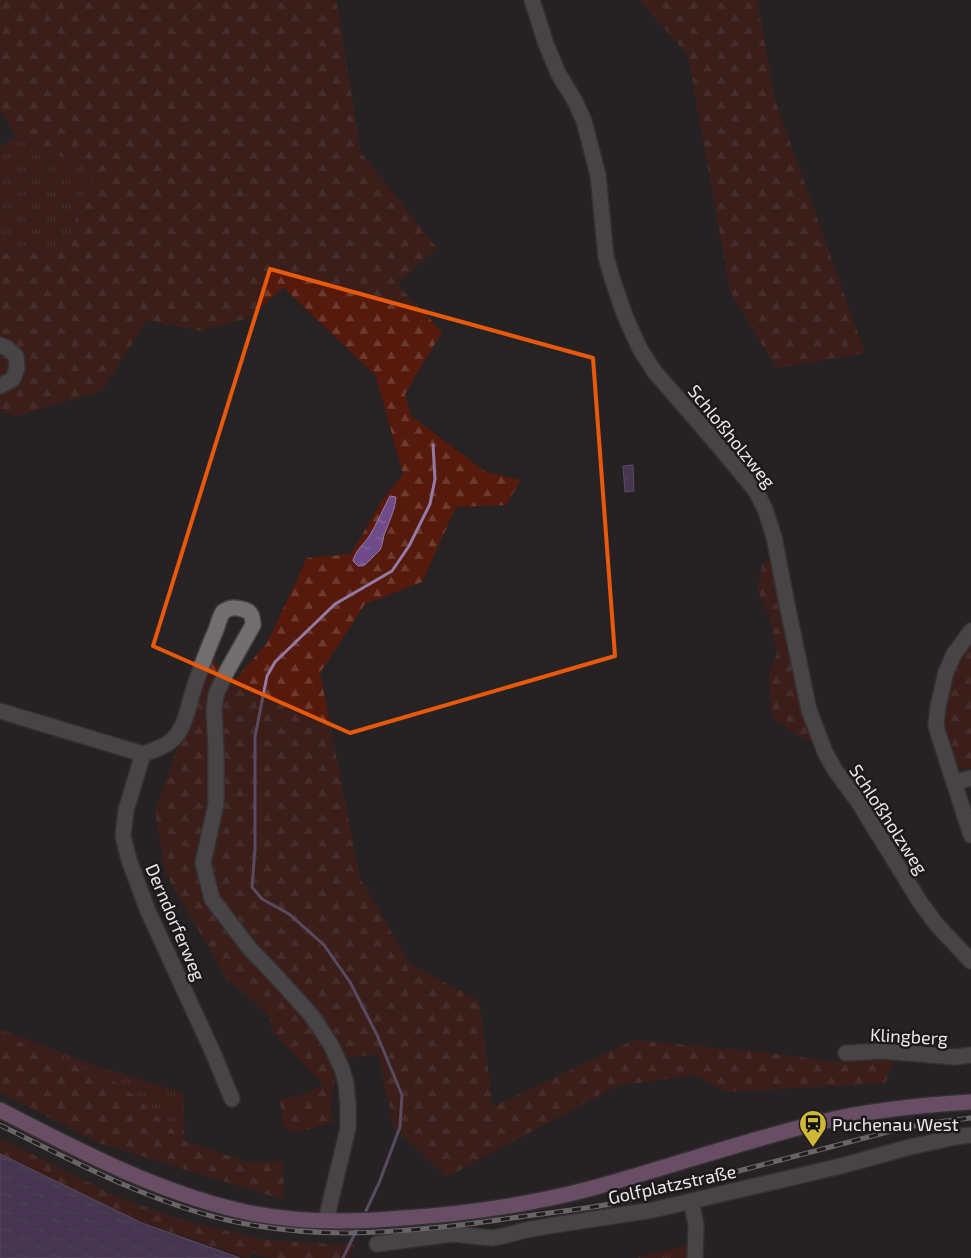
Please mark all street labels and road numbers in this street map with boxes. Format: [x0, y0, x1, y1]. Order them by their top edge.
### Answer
street label: Schloßholzweg [684, 380, 780, 492]
street label: Schloßholzweg [845, 760, 933, 878]
street label: Derndorferweg [141, 860, 211, 984]
street label: Klingberg [869, 1023, 949, 1049]
street label: Golfplatzstraße [606, 1160, 738, 1208]

